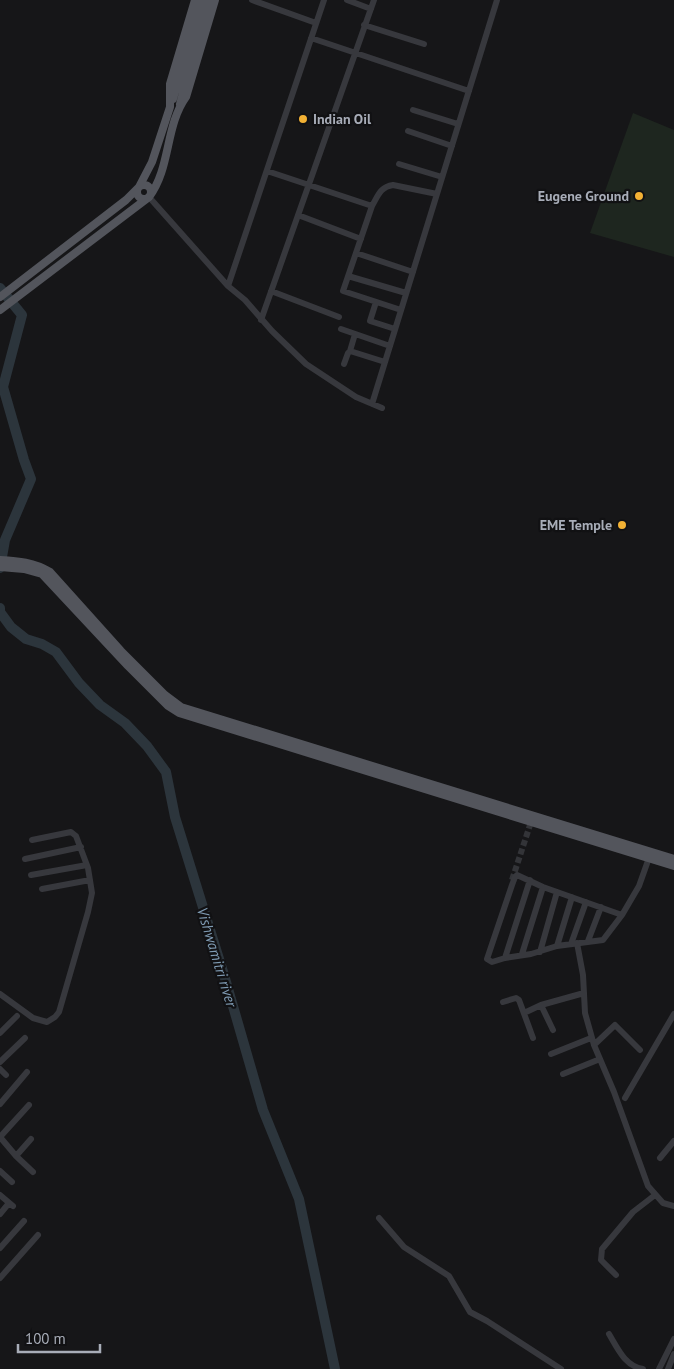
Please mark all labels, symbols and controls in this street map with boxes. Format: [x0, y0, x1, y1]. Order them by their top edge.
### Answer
place label: Indian Oil [313, 110, 372, 128]
marker: Indian Oil [297, 113, 309, 125]
place label: Eugene Ground [538, 187, 629, 205]
marker: Eugene Ground [633, 190, 645, 202]
place label: EME Temple [540, 516, 612, 534]
marker: EME Temple [616, 519, 628, 531]
water label: Vishwamitri river [193, 905, 242, 1010]
scale bar [18, 1322, 100, 1354]
text: 100 m [25, 1329, 66, 1348]

